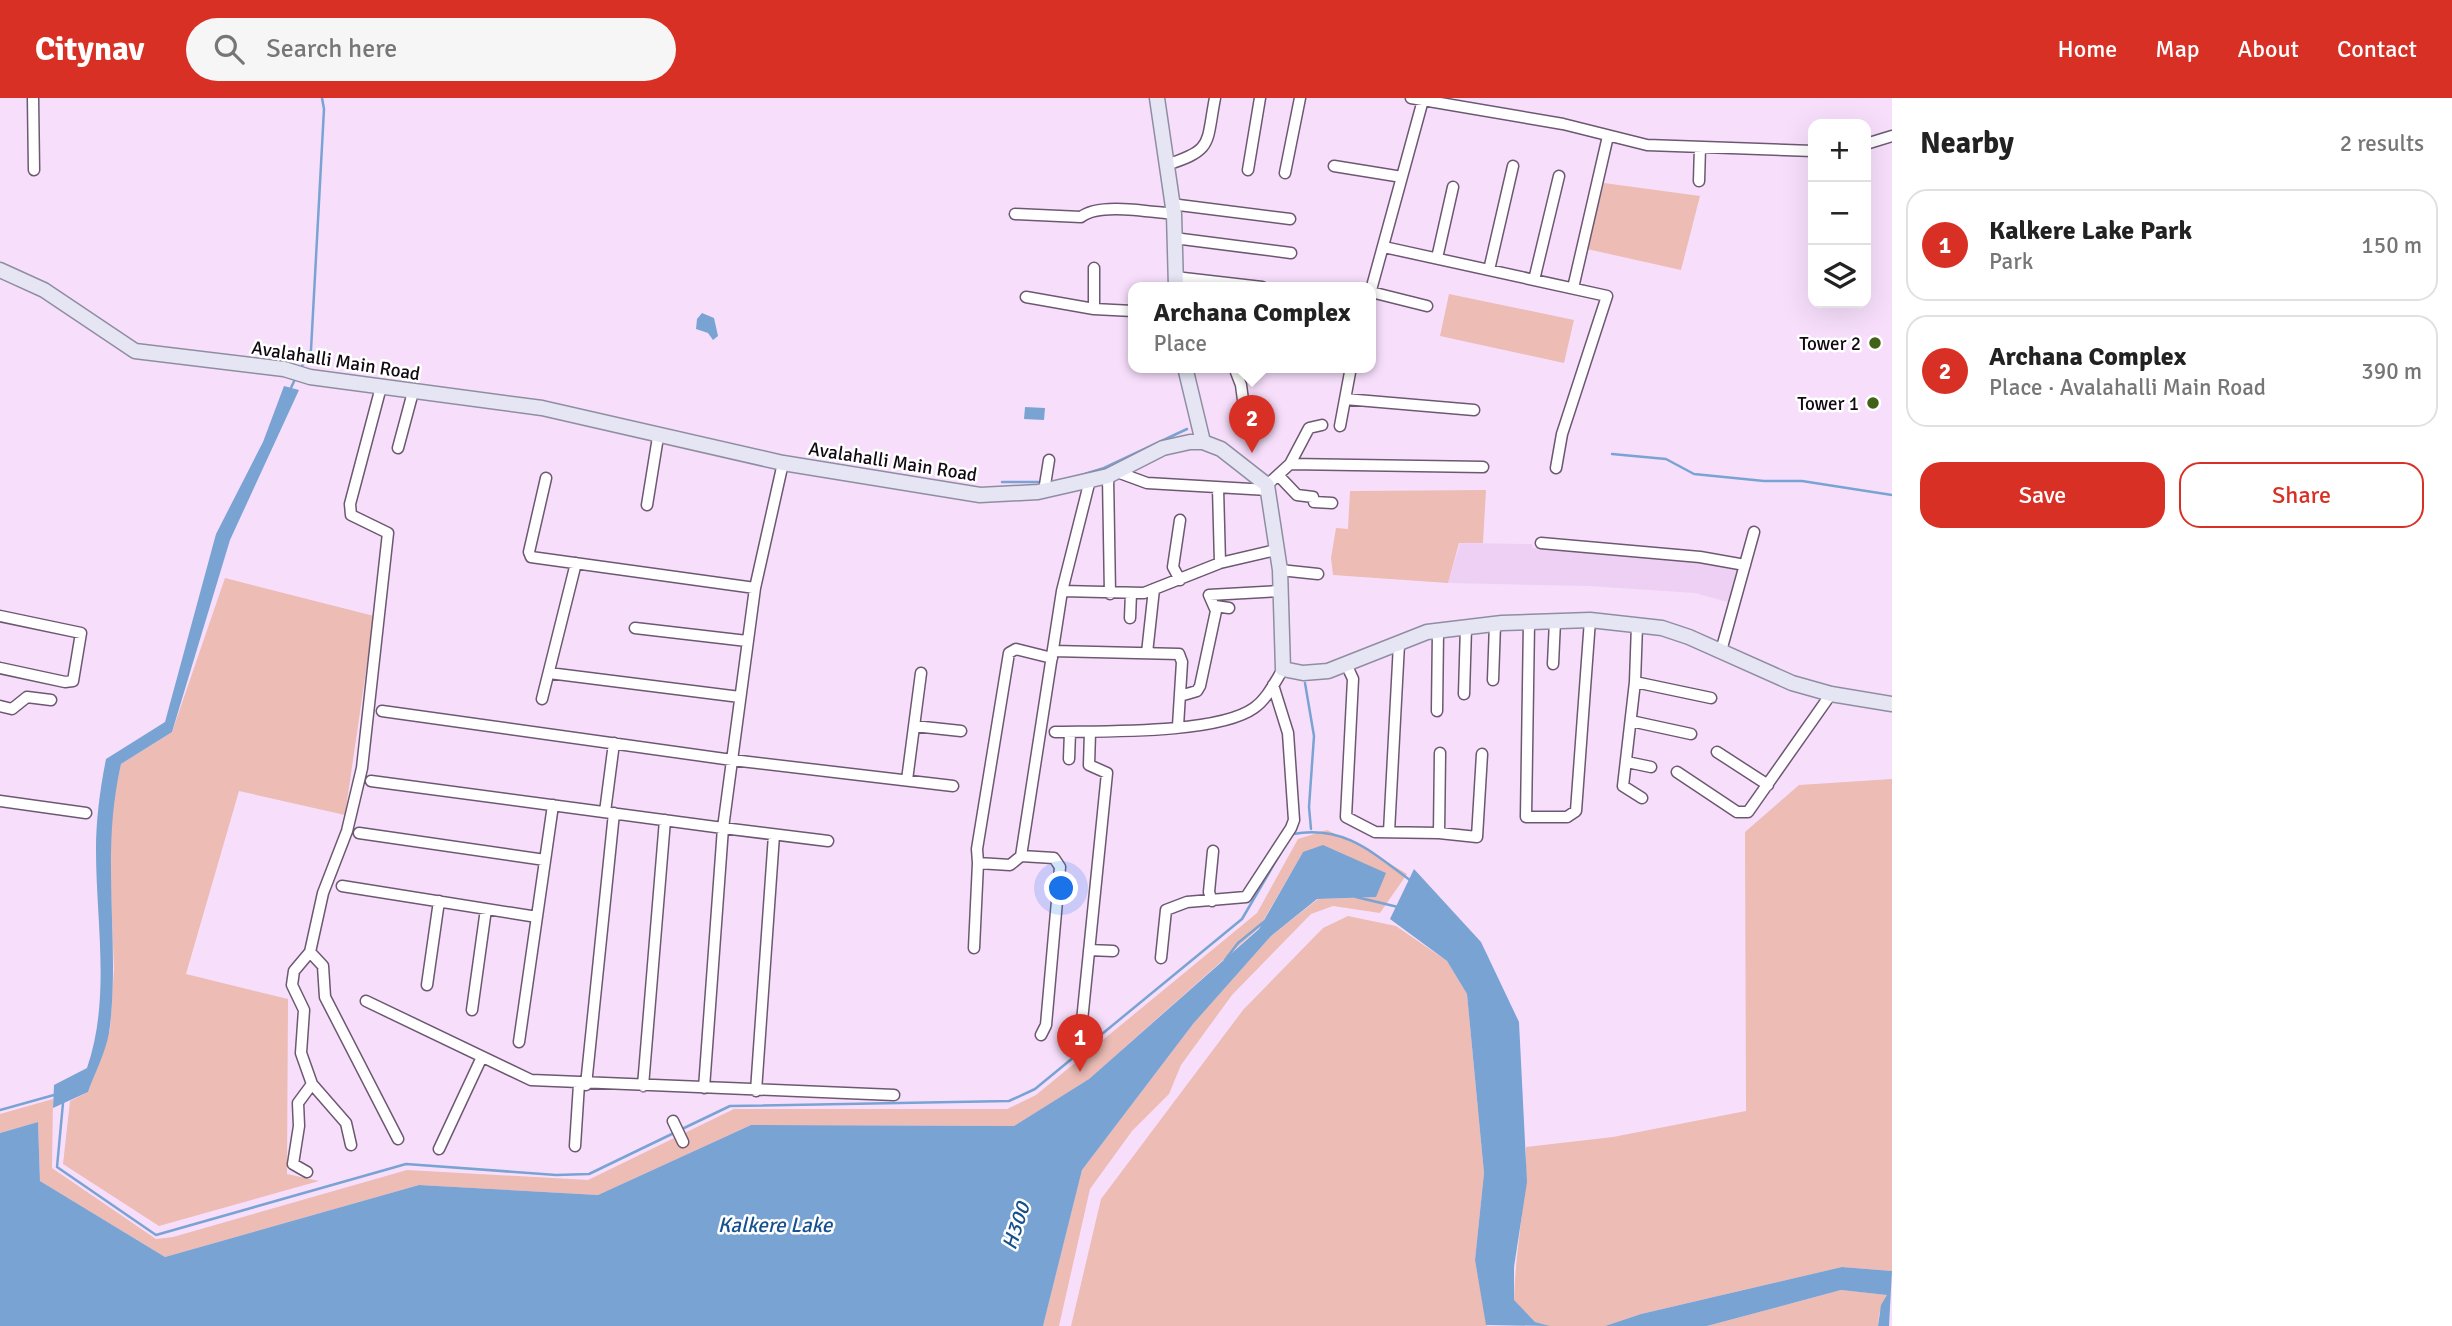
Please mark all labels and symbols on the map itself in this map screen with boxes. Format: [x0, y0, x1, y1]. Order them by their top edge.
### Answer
place label: Tower 2 [1799, 332, 1861, 356]
marker: Tower 2 [1867, 335, 1883, 351]
street label: Avalahalli Main Road [250, 336, 422, 386]
place label: Tower 1 [1797, 392, 1859, 416]
pin: 2 [1229, 395, 1275, 453]
marker: Tower 1 [1865, 395, 1881, 411]
street label: Avalahalli Main Road [807, 437, 979, 487]
your location [1044, 871, 1078, 905]
pin: 1 [1057, 1014, 1103, 1072]
water label: H300 [996, 1197, 1036, 1253]
water label: Kalkere Lake [718, 1212, 834, 1238]

